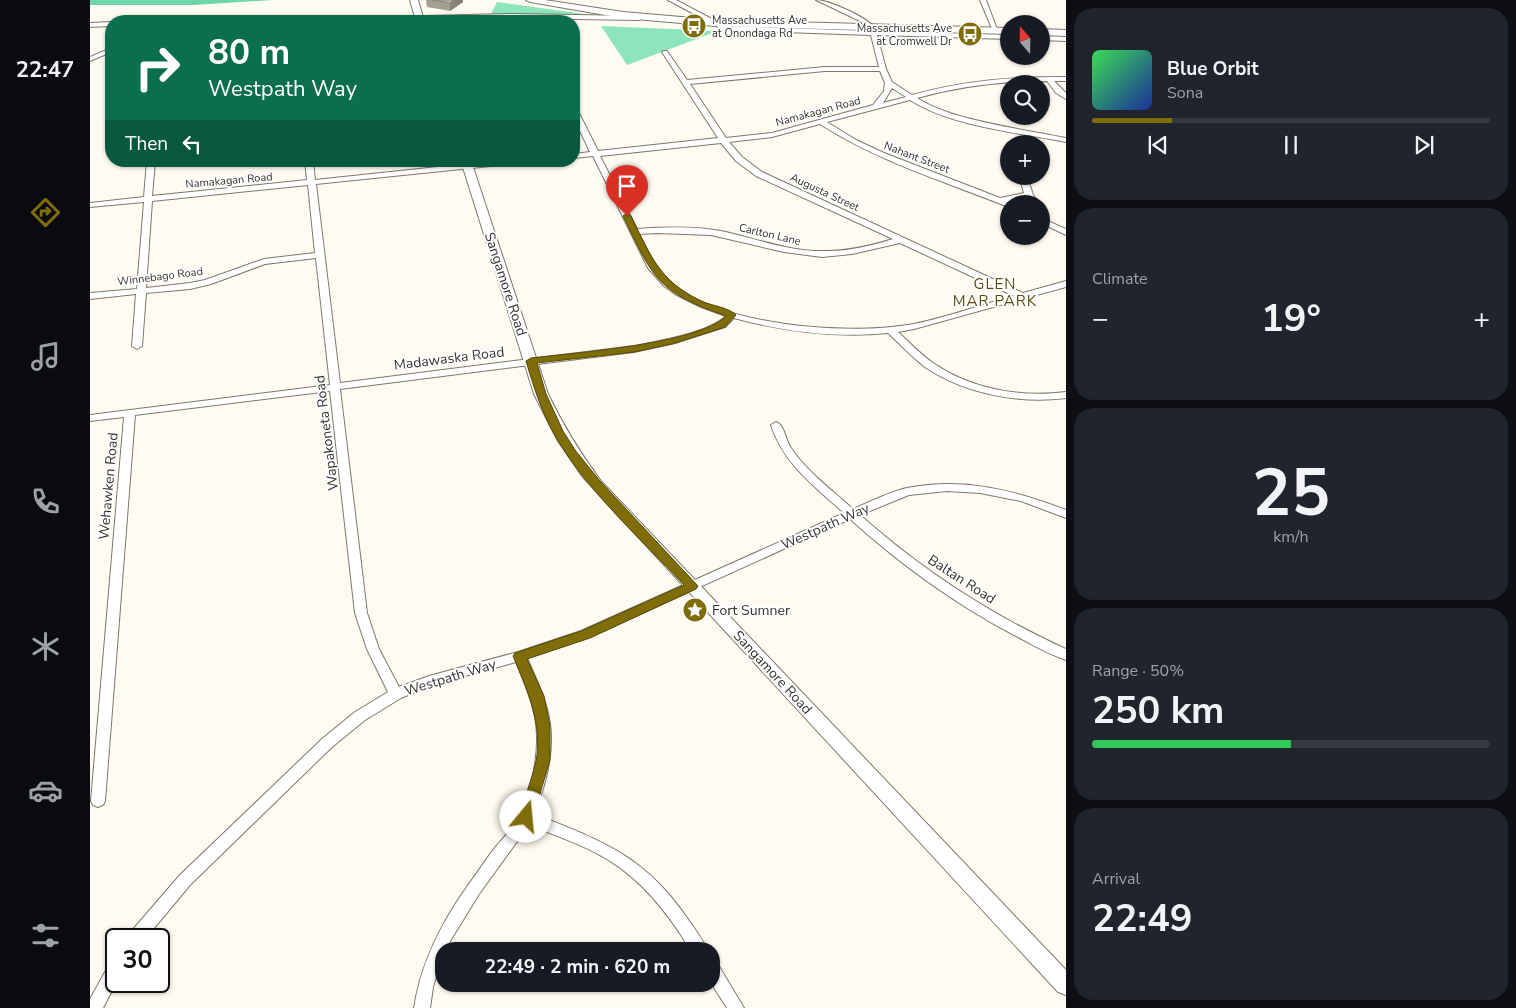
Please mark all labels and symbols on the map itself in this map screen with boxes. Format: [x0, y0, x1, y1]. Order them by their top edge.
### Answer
bus stop icon: Massachusetts Ave at Onondaga Rd [681, 13, 707, 39]
place label: Massachusetts Ave at Onondaga Rd [712, 13, 807, 41]
north arrow [1000, 15, 1050, 65]
place label: Massachusetts Ave at Cromwell Dr [857, 21, 952, 49]
bus stop icon: Massachusetts Ave at Cromwell Dr [957, 21, 983, 47]
street label: Namakagan Road [774, 93, 862, 130]
street label: Nahant Street [882, 138, 952, 177]
pin [606, 165, 648, 216]
street label: Namakagan Road [185, 169, 273, 192]
street label: Augusta Street [788, 170, 862, 215]
street label: Carlton Lane [737, 220, 802, 249]
street label: Sangamore Road [480, 230, 531, 338]
street label: Winnebago Road [116, 264, 204, 289]
district label: GLEN MAR PARK [953, 274, 1037, 311]
street label: Madawaska Road [393, 342, 505, 375]
street label: Wapakoneta Road [310, 374, 343, 492]
street label: Wehawken Road [94, 432, 123, 540]
street label: Westpath Way [778, 498, 873, 554]
street label: Baltan Road [924, 550, 999, 608]
place icon: Fort Sumner [682, 597, 708, 623]
place label: Fort Sumner [712, 601, 790, 620]
street label: Sangamore Road [729, 626, 816, 718]
street label: Westpath Way [402, 654, 499, 700]
position arrow [499, 790, 551, 842]
speed limit sign: 30 [105, 928, 170, 993]

